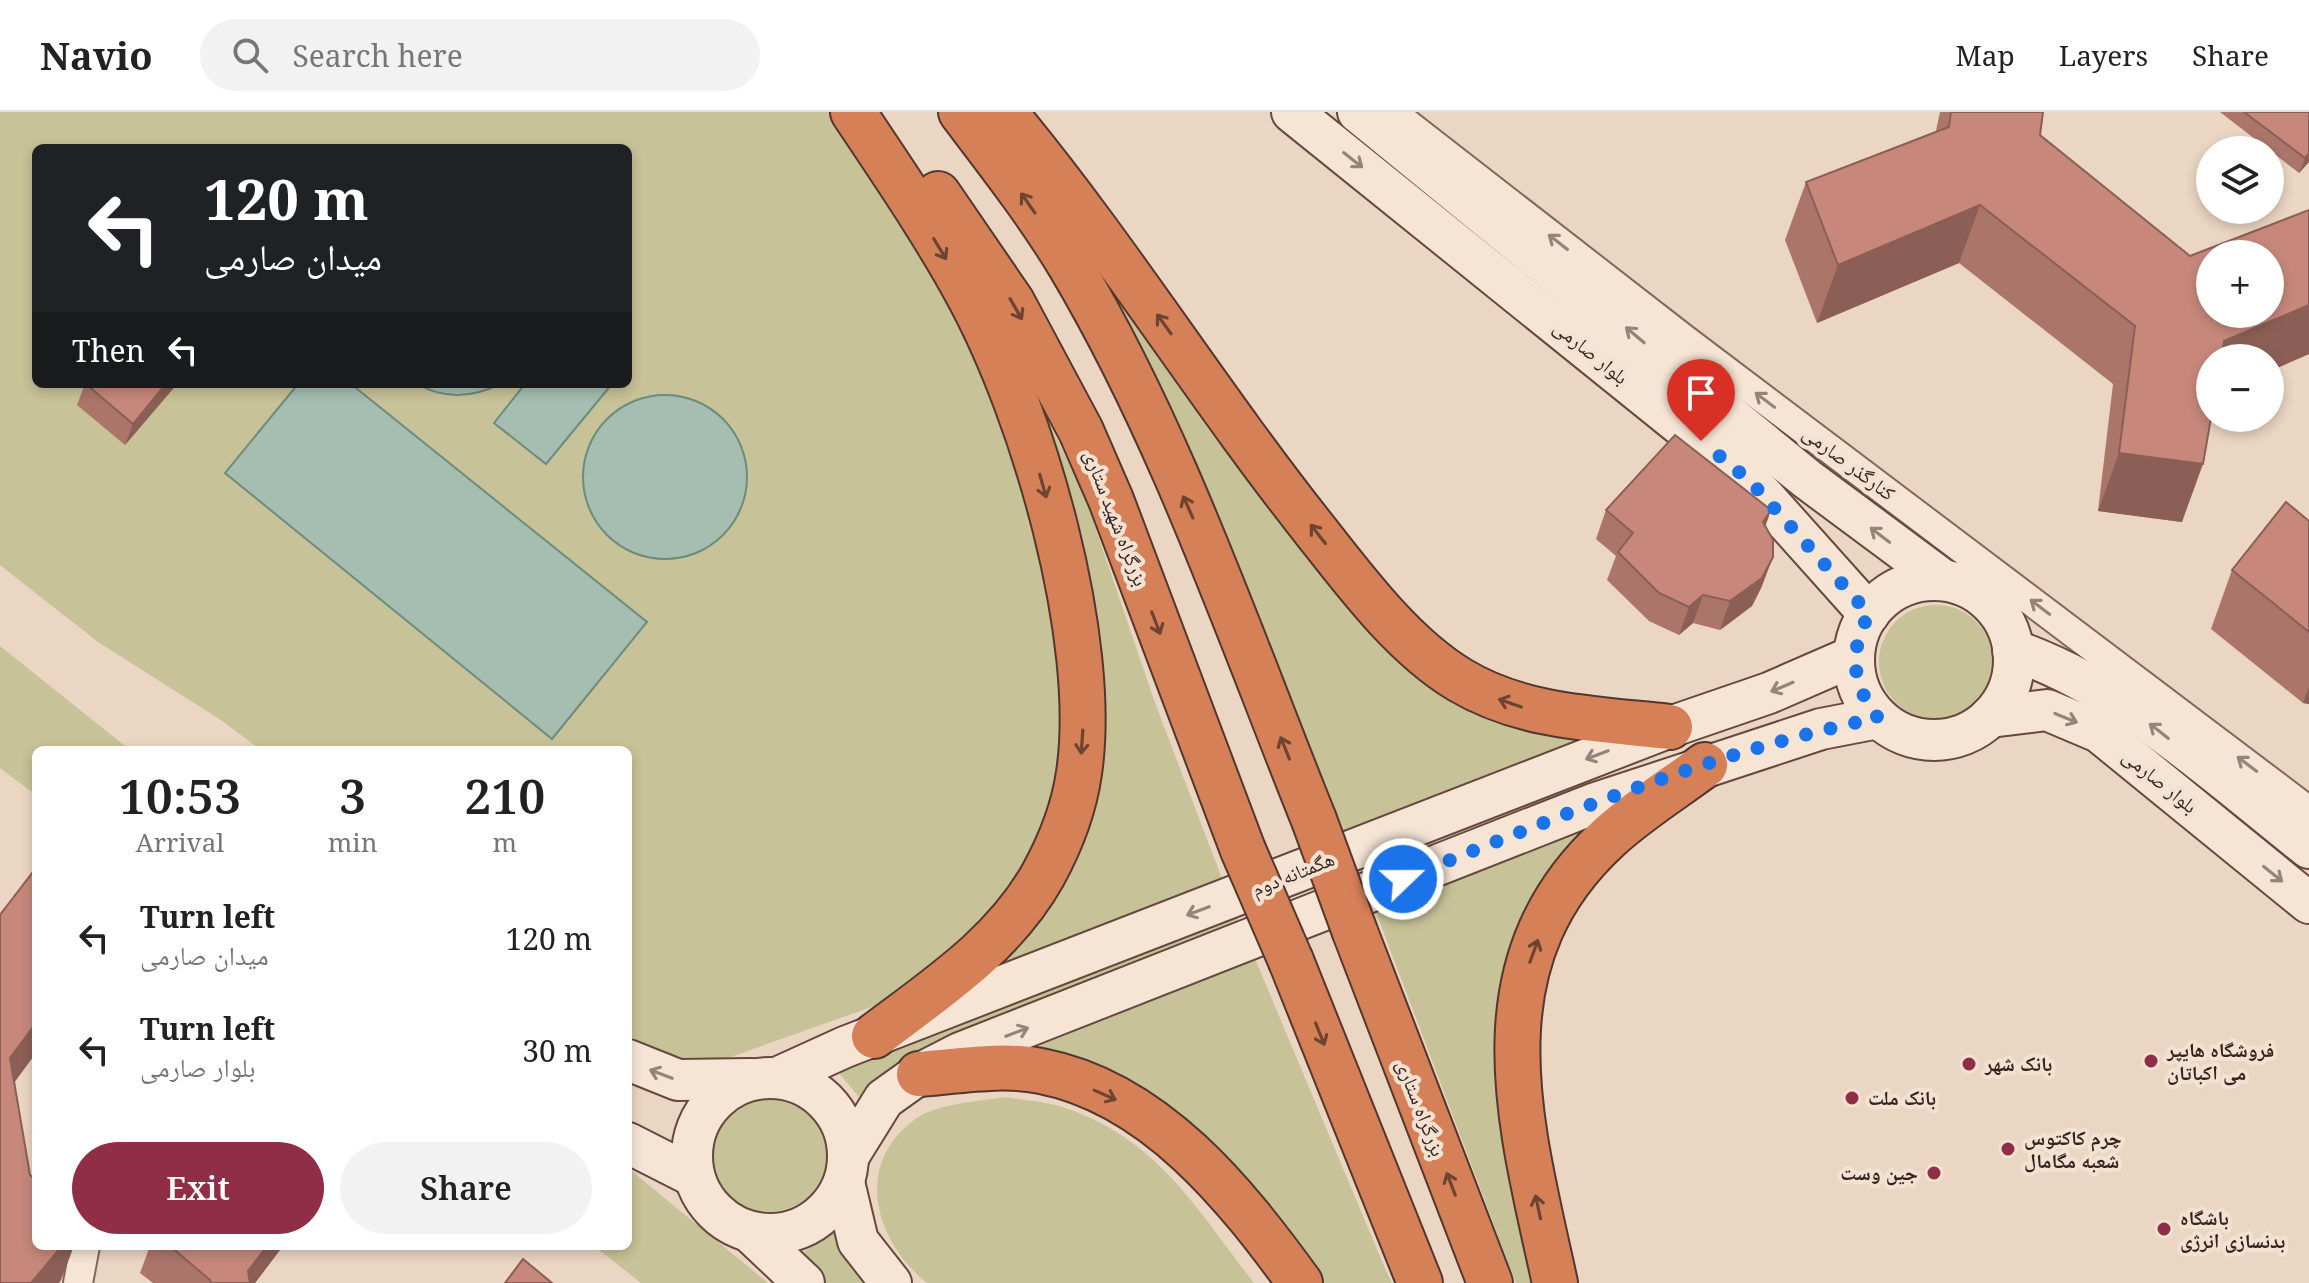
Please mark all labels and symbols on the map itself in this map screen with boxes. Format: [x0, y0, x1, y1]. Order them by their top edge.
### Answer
one-way arrow [1342, 151, 1363, 168]
one-way arrow [1020, 192, 1036, 214]
one-way arrow [1548, 233, 1569, 250]
one-way arrow [932, 237, 948, 259]
one-way arrow [1009, 297, 1024, 321]
street label: بلوار صارمی [1548, 313, 1634, 390]
one-way arrow [1156, 314, 1173, 336]
one-way arrow [1625, 326, 1646, 344]
pin [1667, 359, 1735, 441]
one-way arrow [1754, 392, 1776, 408]
street label: کنارگذر صارمی [1798, 419, 1901, 506]
street label: بزرگراه شهید ستاری [1078, 446, 1155, 590]
one-way arrow [1036, 473, 1051, 499]
one-way arrow [1180, 495, 1195, 519]
one-way arrow [1309, 524, 1326, 545]
one-way arrow [1870, 527, 1891, 544]
one-way arrow [2029, 598, 2051, 615]
one-way arrow [1150, 610, 1164, 635]
one-way arrow [1770, 681, 1795, 696]
one-way arrow [1498, 695, 1523, 710]
one-way arrow [2053, 712, 2078, 727]
one-way arrow [2149, 722, 2170, 740]
one-way arrow [1074, 728, 1089, 755]
one-way arrow [1277, 736, 1291, 761]
street label: بلوار صارمی [2117, 742, 2203, 819]
one-way arrow [1585, 749, 1610, 763]
one-way arrow [2237, 755, 2258, 772]
position arrow [1361, 837, 1445, 921]
street label: هگمتانه دوم [1247, 845, 1339, 903]
one-way arrow [2262, 865, 2283, 883]
one-way arrow [1186, 905, 1211, 919]
one-way arrow [1528, 939, 1542, 964]
one-way arrow [1314, 1021, 1328, 1046]
one-way arrow [1004, 1024, 1029, 1038]
place label: فروشگاه هایپر می اکباتان [2166, 1036, 2274, 1086]
place label: بانک شهر [1984, 1050, 2052, 1077]
marker: فروشگاه هایپر می اکباتان [2142, 1052, 2160, 1070]
marker: بانک شهر [1960, 1055, 1978, 1073]
street label: بزرگراه ستاری [1391, 1056, 1452, 1160]
one-way arrow [649, 1066, 673, 1080]
place label: بانک ملت [1868, 1084, 1936, 1111]
one-way arrow [1092, 1089, 1116, 1104]
marker: بانک ملت [1843, 1089, 1861, 1107]
place label: چرم کاکتوس شعبه مگامال [2024, 1124, 2122, 1174]
marker: چرم کاکتوس شعبه مگامال [1999, 1140, 2017, 1158]
place label: جین وست [1840, 1159, 1918, 1186]
marker: جین وست [1925, 1164, 1943, 1182]
one-way arrow [1443, 1173, 1457, 1197]
one-way arrow [1530, 1194, 1545, 1220]
place label: باشگاه بدنسازی انرژی [2180, 1204, 2285, 1254]
marker: باشگاه بدنسازی انرژی [2155, 1220, 2173, 1238]

